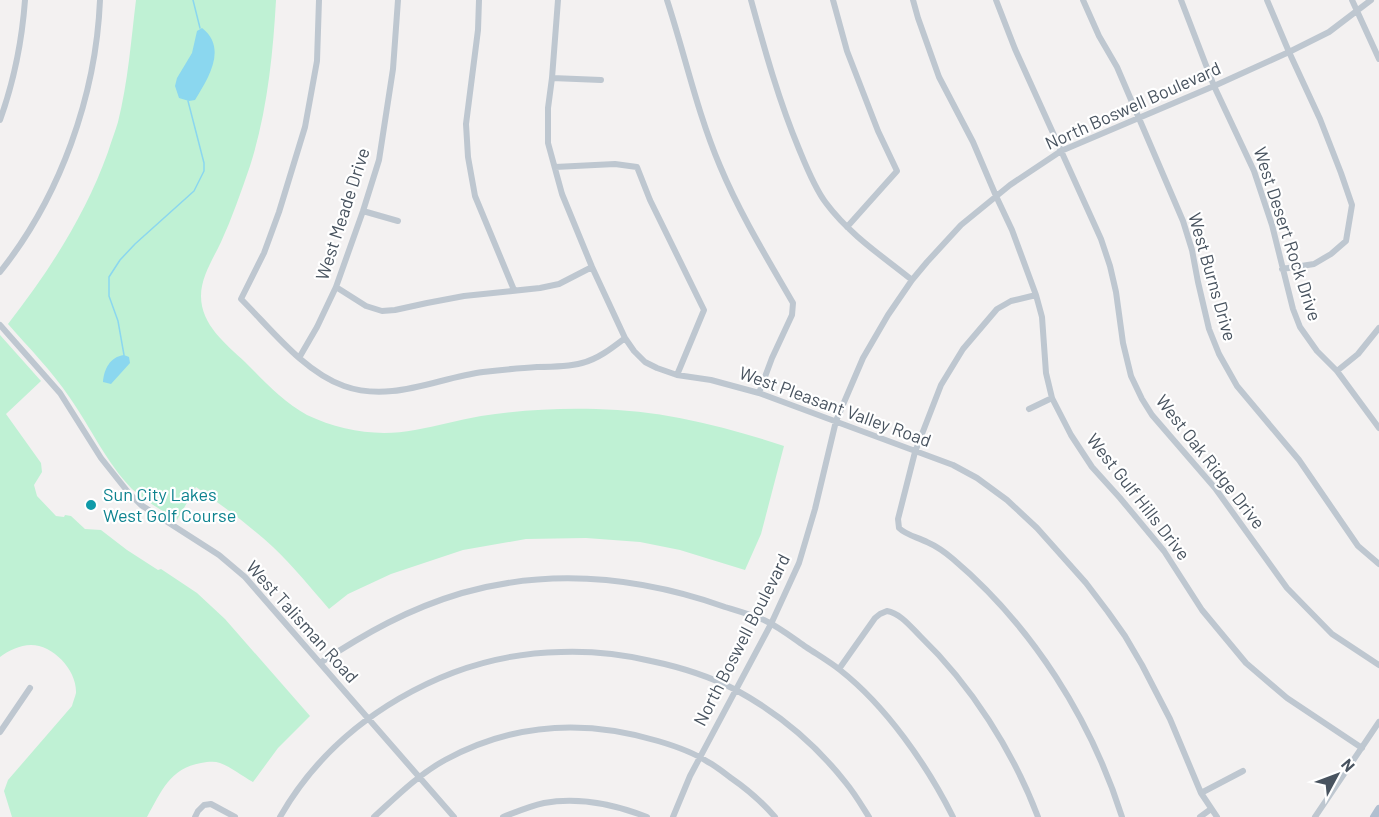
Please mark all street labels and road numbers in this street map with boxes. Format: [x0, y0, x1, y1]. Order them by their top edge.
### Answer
street label: North Boswell Boulevard [1041, 56, 1224, 154]
street label: West Desert Rock Drive [1249, 144, 1326, 324]
street label: West Meade Drive [310, 145, 374, 283]
street label: West Burns Drive [1184, 210, 1242, 343]
street label: West Pleasant Valley Road [736, 361, 934, 451]
street label: West Oak Ridge Drive [1152, 390, 1270, 533]
street label: West Gulf Hills Drive [1082, 429, 1195, 564]
street label: North Boswell Boulevard [688, 550, 794, 729]
street label: West Talisman Road [242, 556, 363, 687]

